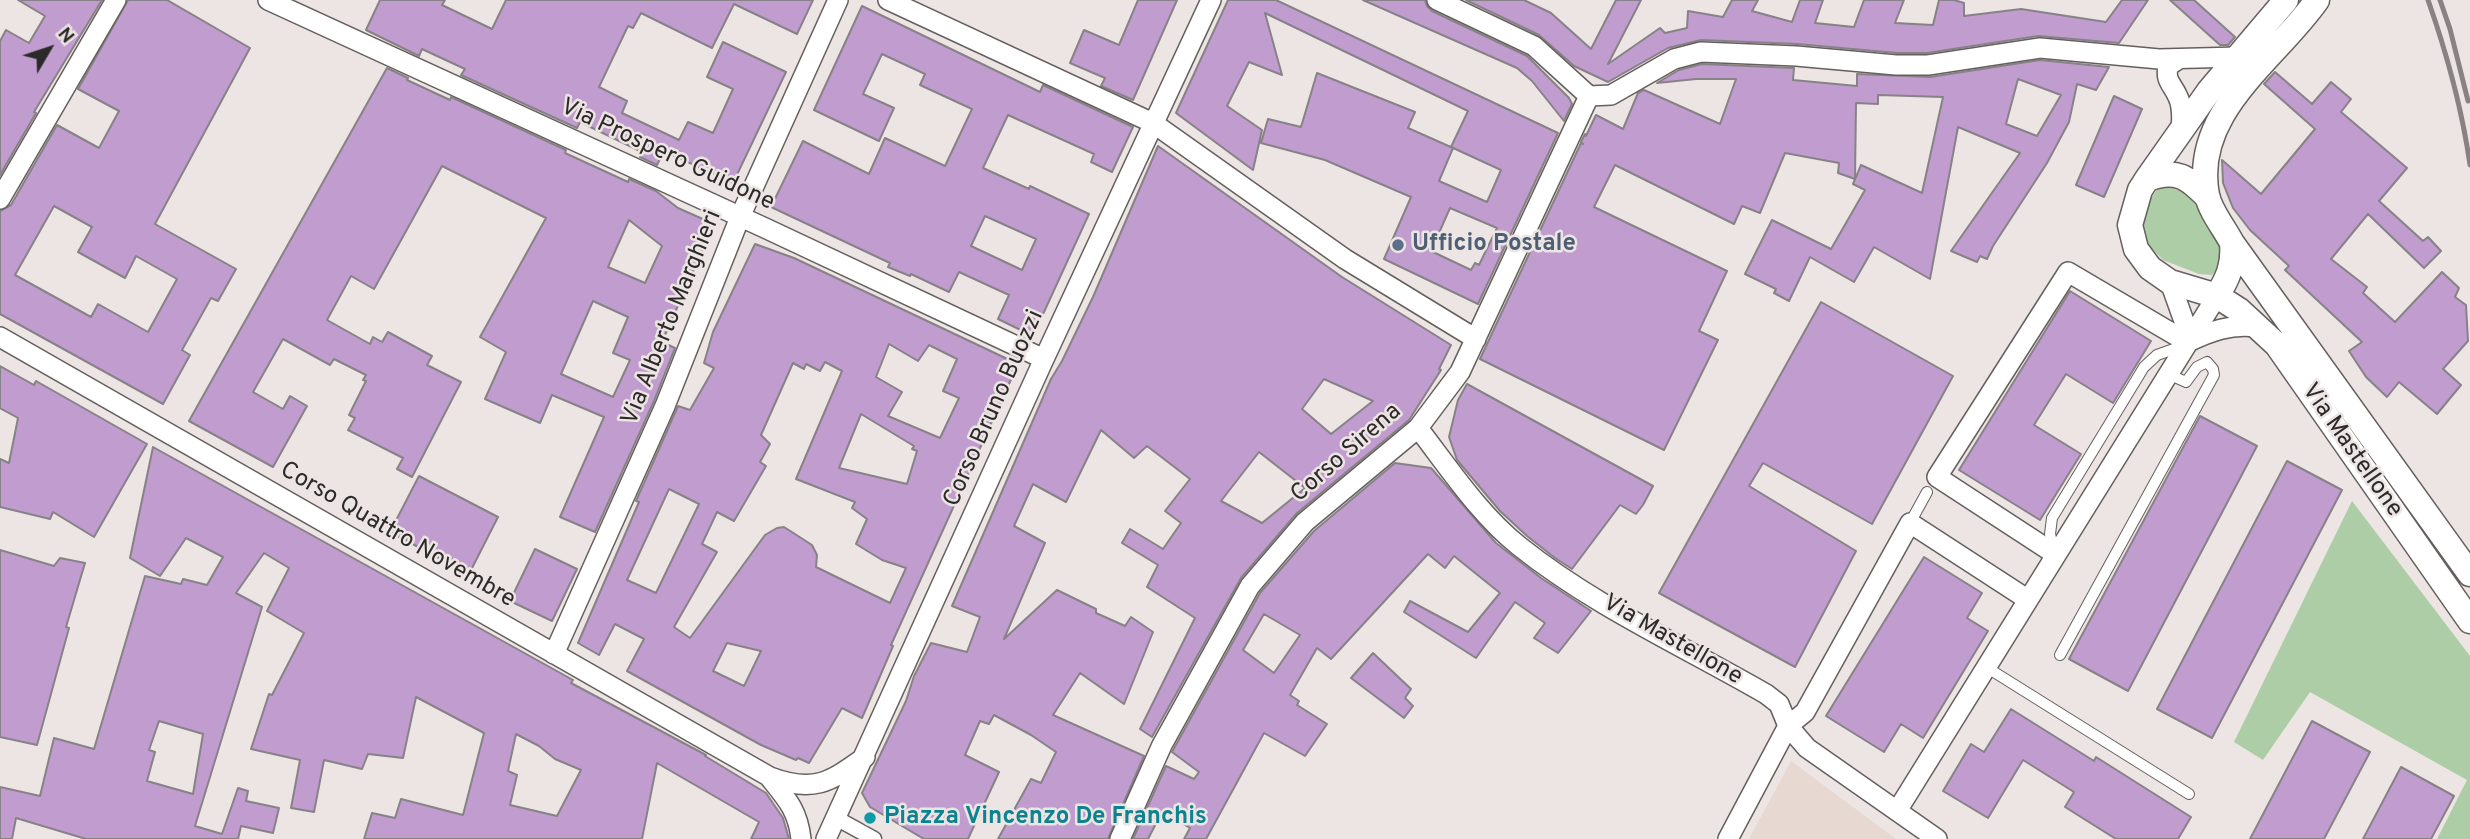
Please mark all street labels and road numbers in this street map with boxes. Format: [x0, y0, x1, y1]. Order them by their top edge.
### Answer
street label: Via Prospero Guidone [555, 94, 779, 218]
street label: Via Alberto Marghieri [617, 206, 729, 430]
street label: Corso Bruno Buozzi [939, 306, 1051, 512]
street label: Via Mastellone [2294, 379, 2408, 523]
street label: Corso Sirena [1286, 398, 1408, 510]
street label: Corso Quattro Novembre [274, 457, 520, 615]
street label: Via Mastellone [1597, 589, 1747, 693]

